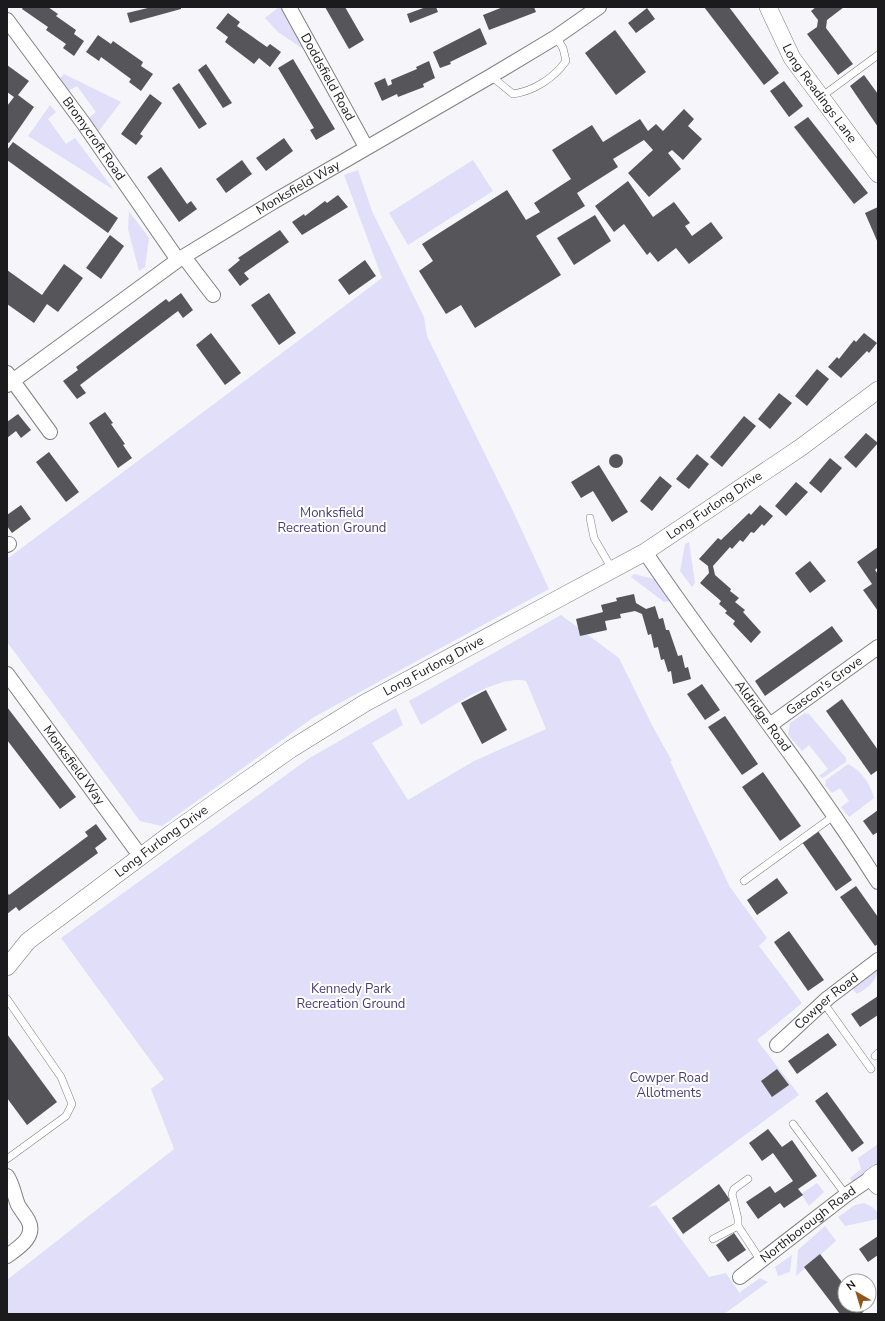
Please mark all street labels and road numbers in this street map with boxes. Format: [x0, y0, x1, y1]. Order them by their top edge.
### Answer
street label: Doddsfield Road [296, 30, 359, 124]
street label: Long Readings Lane [778, 41, 861, 147]
street label: Bromycroft Road [58, 93, 129, 184]
street label: Monksfield Way [253, 156, 344, 219]
street label: Long Furlong Drive [663, 467, 766, 544]
street label: Long Furlong Drive [380, 632, 487, 701]
street label: Gascon's Grove [782, 652, 866, 720]
street label: Aldridge Road [731, 677, 795, 755]
street label: Monksfield Way [39, 722, 109, 809]
street label: Long Furlong Drive [111, 801, 212, 882]
street label: Cowper Road [790, 969, 862, 1034]
street label: Northborough Road [756, 1182, 859, 1267]

